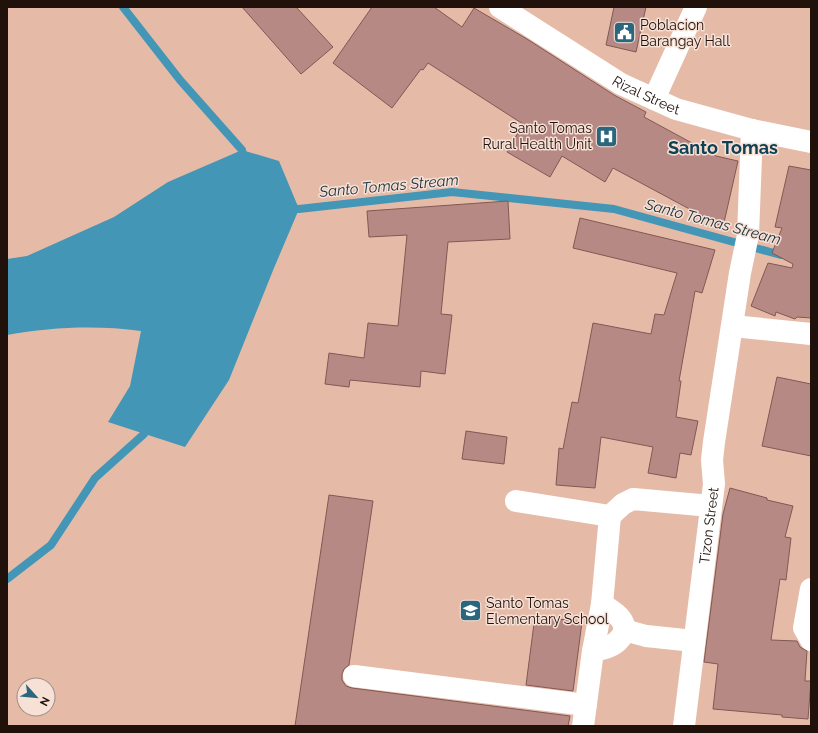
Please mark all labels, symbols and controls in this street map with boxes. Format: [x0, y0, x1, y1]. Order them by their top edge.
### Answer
place label: Poblacion Barangay Hall [640, 17, 730, 49]
public building icon: Poblacion Barangay Hall [612, 20, 638, 46]
street label: Rizal Street [609, 73, 682, 118]
place label: Santo Tomas Rural Health Unit [482, 120, 592, 152]
hospital icon: Santo Tomas Rural Health Unit [594, 123, 620, 149]
district label: Santo Tomas [668, 137, 778, 158]
water label: Santo Tomas Stream [318, 171, 459, 201]
water label: Santo Tomas Stream [642, 195, 783, 249]
street label: Tizon Street [696, 486, 722, 565]
place label: Santo Tomas Elementary School [486, 595, 609, 627]
school or university icon: Santo Tomas Elementary School [458, 598, 484, 624]
north arrow [16, 677, 56, 717]
text: N [37, 695, 52, 708]

